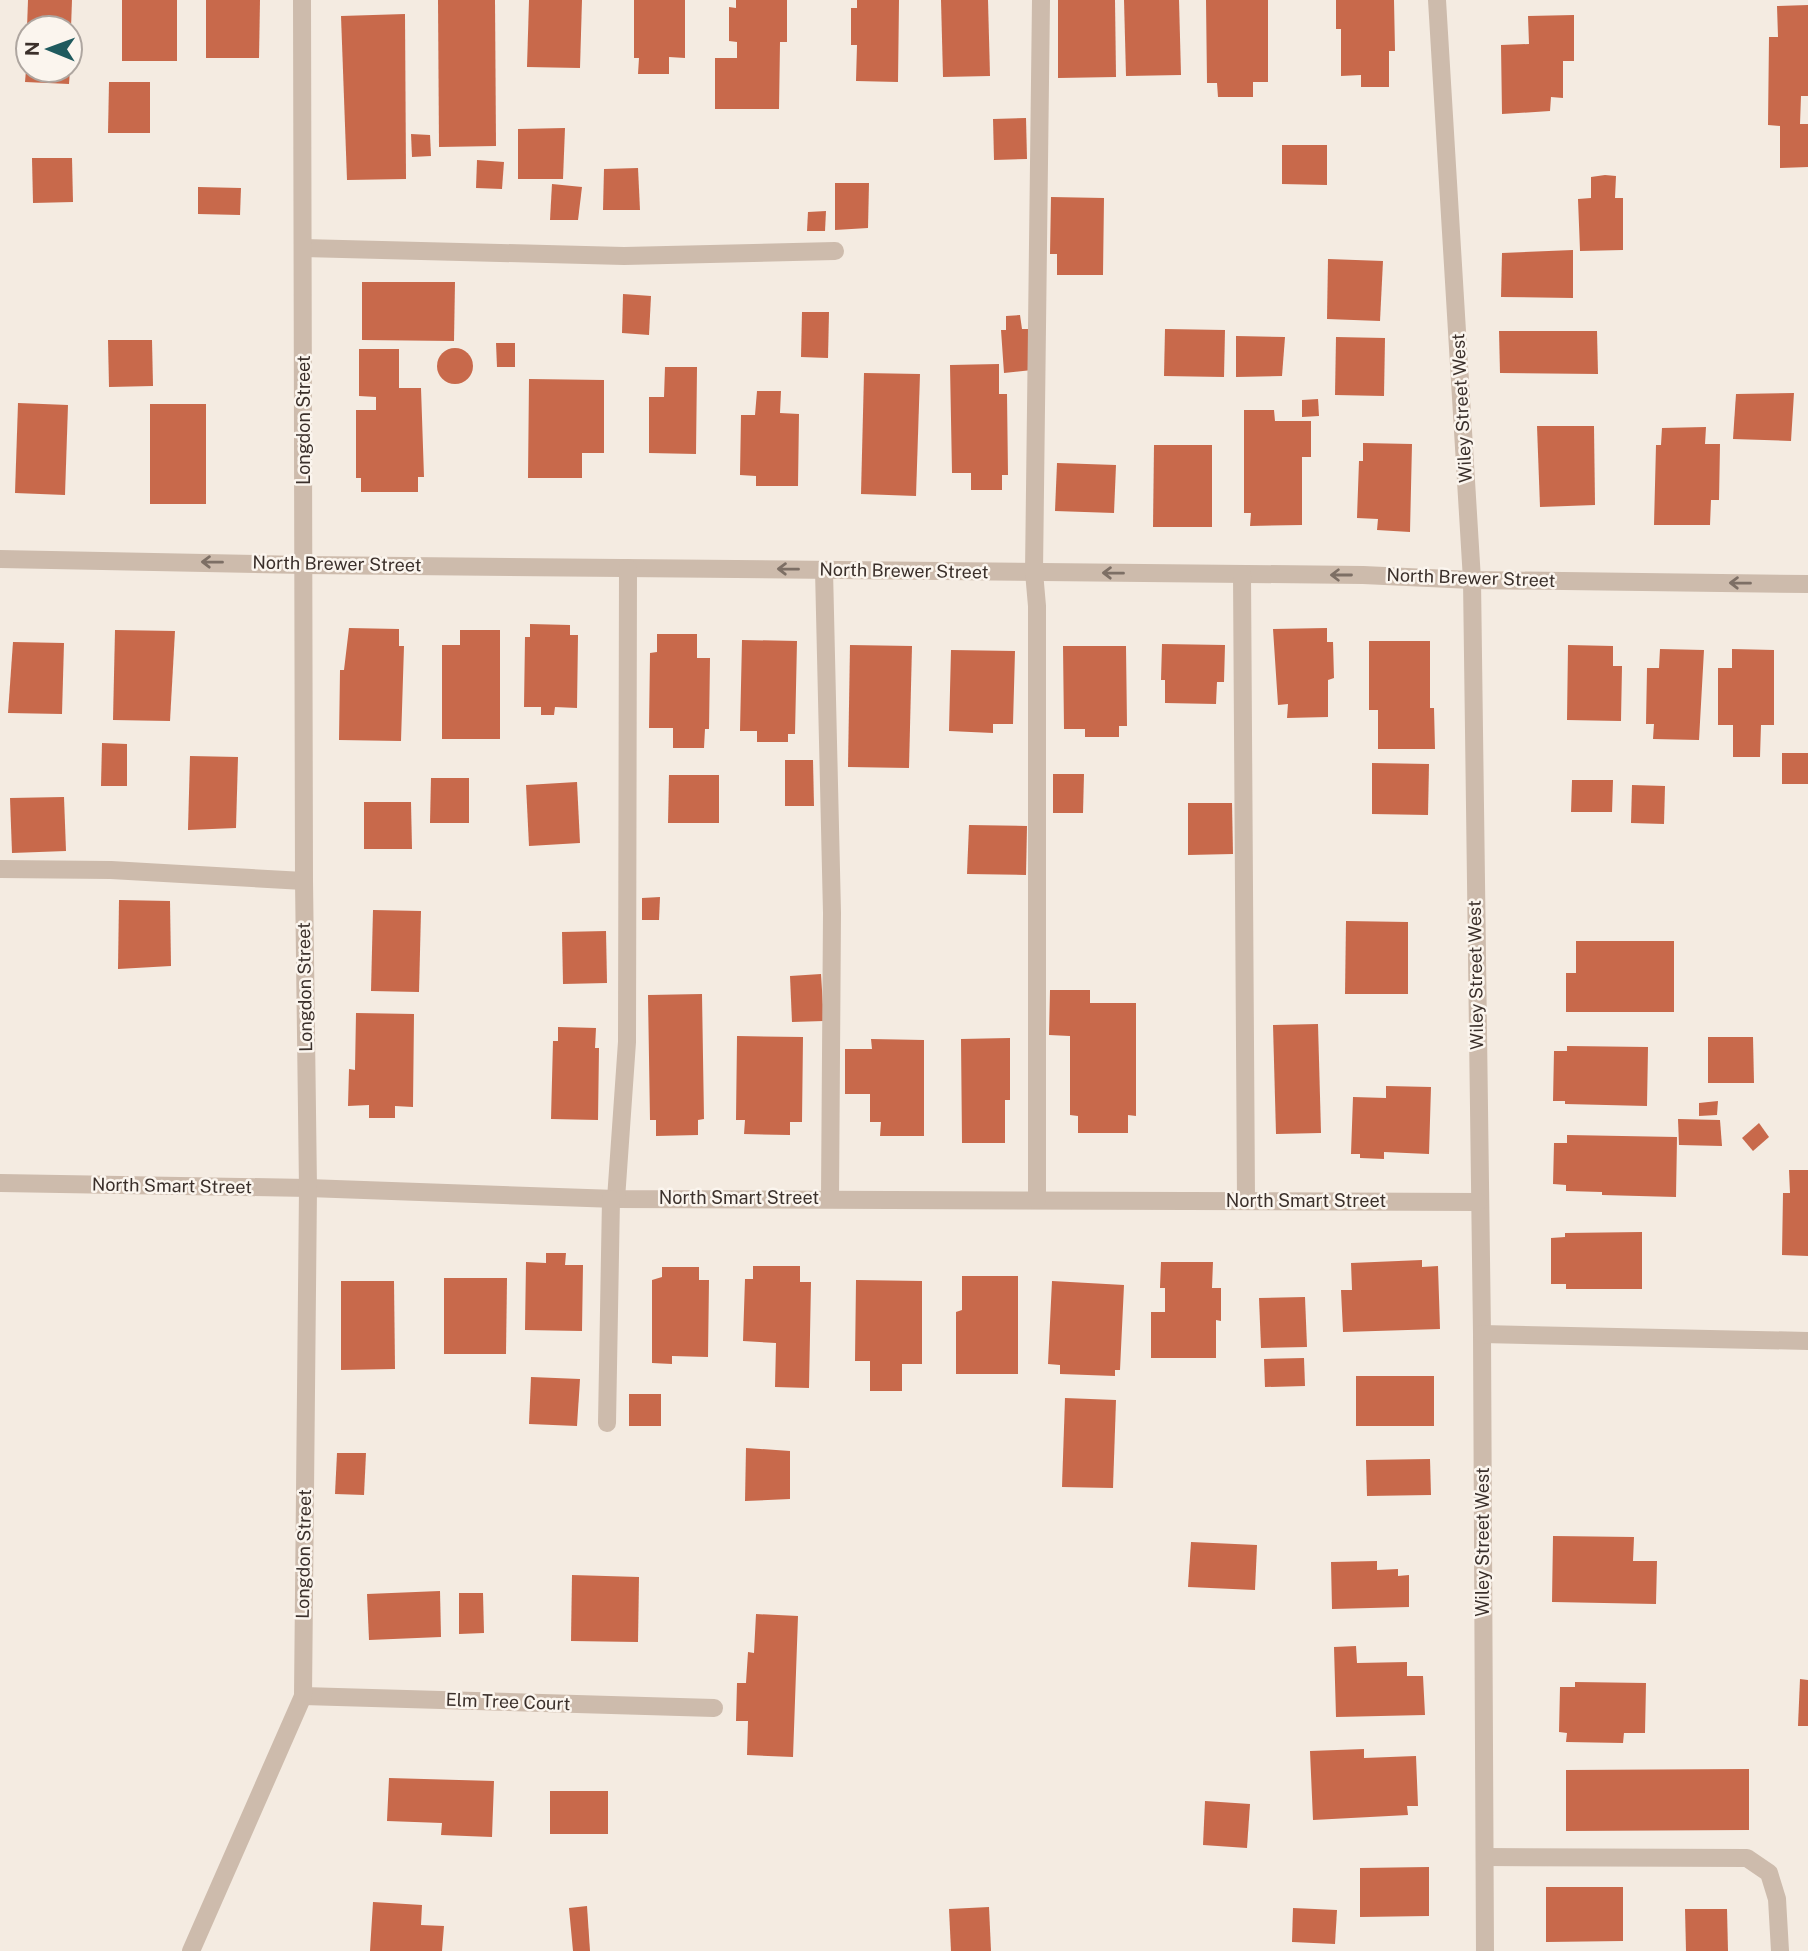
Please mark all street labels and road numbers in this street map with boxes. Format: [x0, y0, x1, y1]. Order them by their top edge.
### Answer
street label: Wiley Street West [1447, 333, 1476, 483]
street label: Longdon Street [293, 355, 314, 485]
street label: North Brewer Street [252, 552, 422, 575]
street label: North Brewer Street [819, 559, 989, 582]
street label: North Brewer Street [1386, 564, 1556, 591]
street label: Wiley Street West [1464, 900, 1487, 1050]
street label: Longdon Street [293, 922, 316, 1052]
street label: North Smart Street [92, 1174, 252, 1197]
street label: North Smart Street [659, 1187, 819, 1208]
street label: North Smart Street [1226, 1190, 1386, 1211]
street label: Wiley Street West [1472, 1467, 1493, 1617]
street label: Longdon Street [292, 1489, 315, 1619]
street label: Elm Tree Court [445, 1689, 571, 1714]

